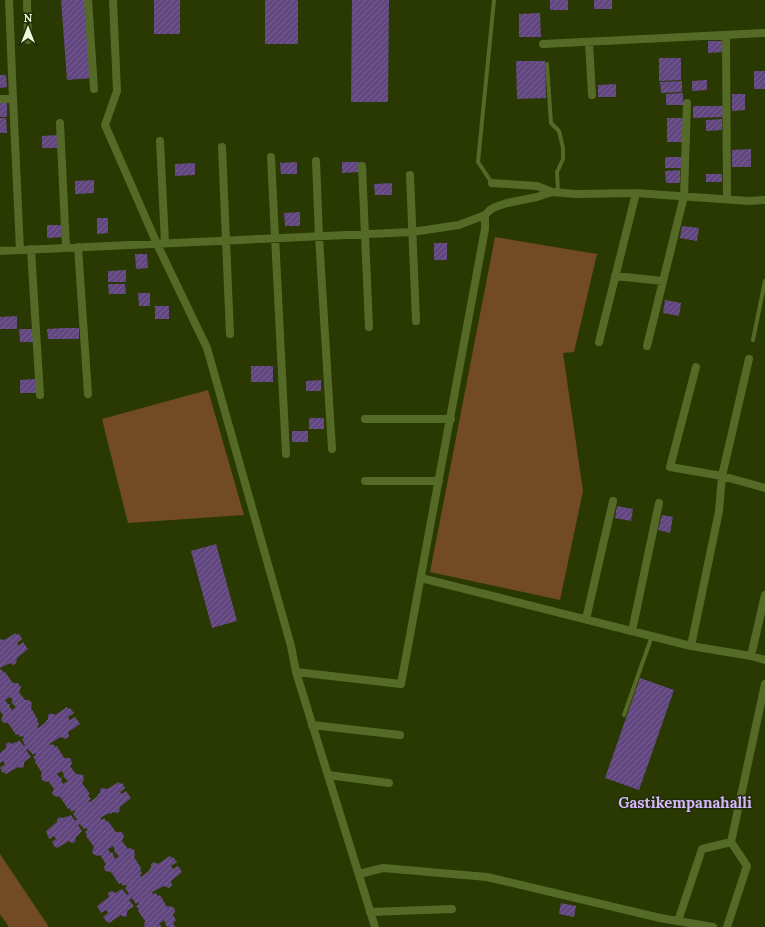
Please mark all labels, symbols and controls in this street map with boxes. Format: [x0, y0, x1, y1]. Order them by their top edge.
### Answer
north arrow [8, 8, 48, 48]
text: N [24, 11, 33, 25]
district label: Gastikempanahalli [618, 793, 752, 812]

